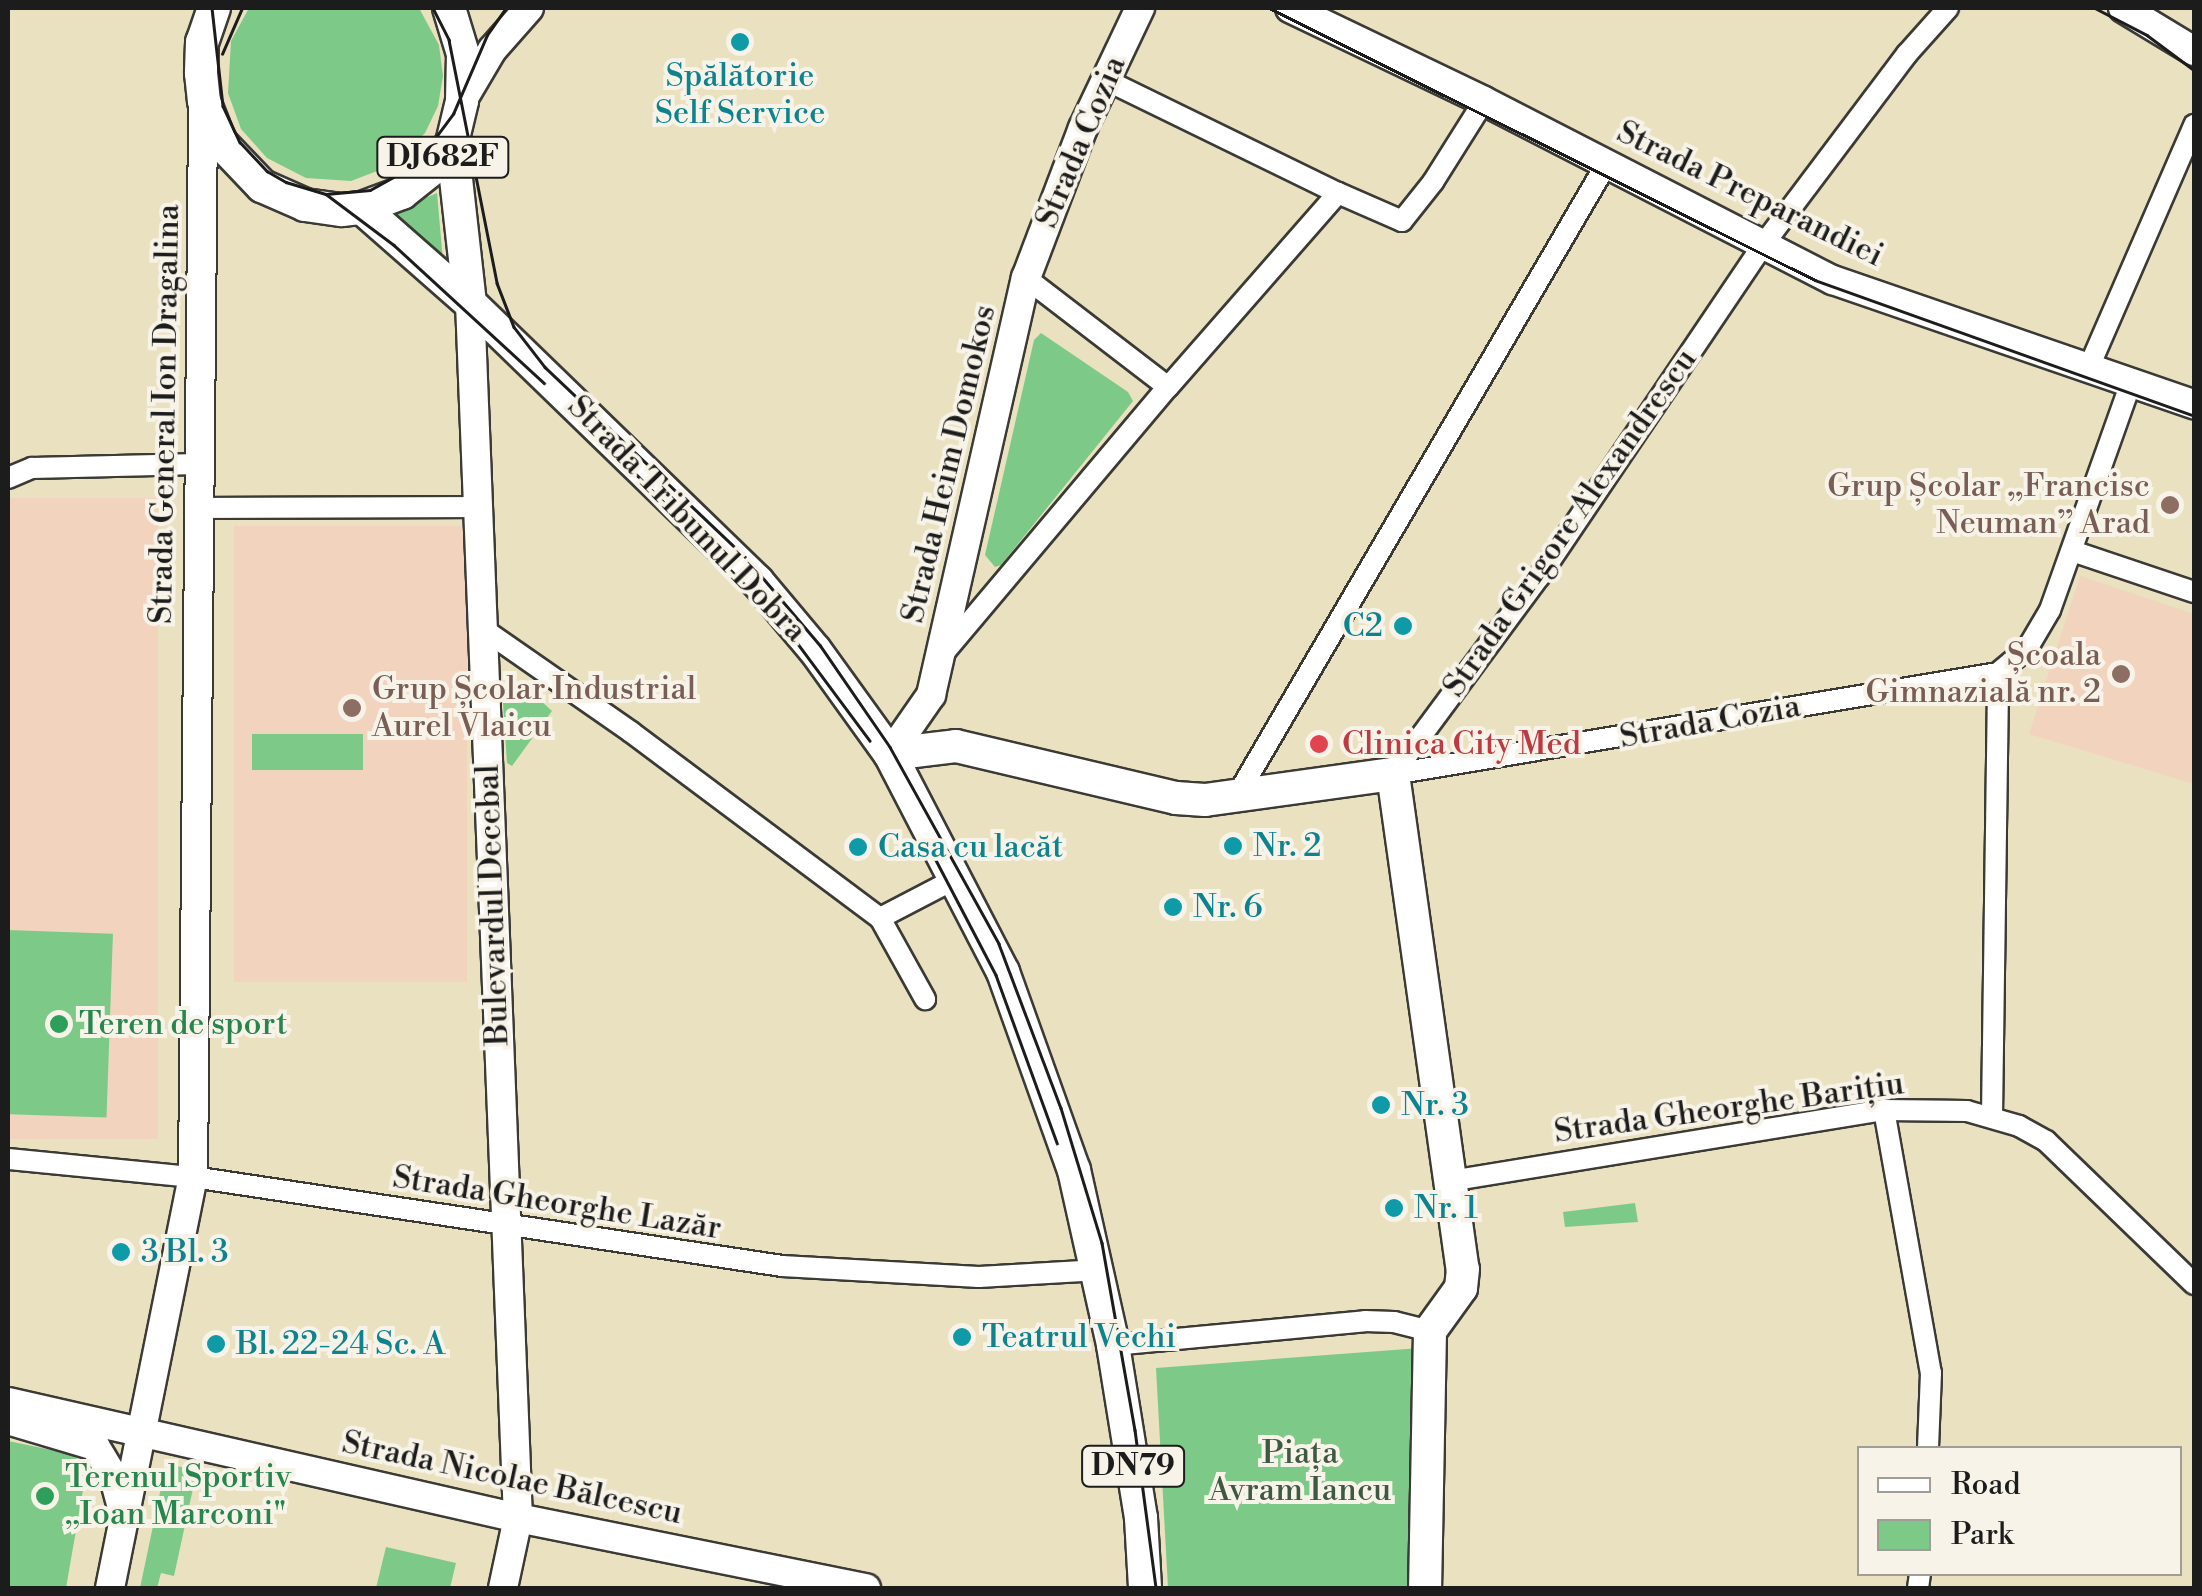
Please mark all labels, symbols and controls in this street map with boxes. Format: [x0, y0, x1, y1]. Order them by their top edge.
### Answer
marker: Spălătorie Self Service [729, 31, 751, 53]
street label: Strada Cozia [1028, 50, 1134, 234]
place label: Spălătorie Self Service [655, 58, 825, 133]
street label: Strada Preparandiei [1611, 113, 1889, 275]
road number: DJ682F [376, 132, 510, 182]
street label: Strada General Ion Dragalina [142, 204, 188, 624]
street label: Strada Heim Domokos [894, 301, 1004, 627]
street label: Strada Grigore Alexandrescu [1435, 342, 1705, 704]
street label: Strada Tribunul Dobra [559, 388, 815, 650]
place label: Grup Școlar „Francisc Neuman” Arad [1827, 468, 2150, 543]
marker: Grup Școlar „Francisc Neuman” Arad [2159, 494, 2181, 516]
place label: C2 [1343, 607, 1383, 645]
marker: C2 [1392, 615, 1414, 637]
place label: Școala Gimnazială nr. 2 [1866, 637, 2101, 712]
marker: Școala Gimnazială nr. 2 [2110, 663, 2132, 685]
place label: Grup Școlar Industrial Aurel Vlaicu [372, 671, 696, 746]
street label: Strada Cozia [1617, 687, 1803, 757]
marker: Grup Școlar Industrial Aurel Vlaicu [341, 697, 363, 719]
place label: Clinica City Med [1342, 725, 1581, 763]
marker: Clinica City Med [1306, 731, 1332, 757]
street label: Bulevardul Decebal [469, 764, 517, 1046]
place label: Nr. 2 [1253, 827, 1321, 865]
place label: Casa cu lacăt [878, 828, 1063, 866]
marker: Nr. 2 [1222, 835, 1244, 857]
marker: Casa cu lacăt [847, 836, 869, 858]
place label: Nr. 6 [1193, 888, 1263, 926]
marker: Nr. 6 [1162, 896, 1184, 918]
place label: Teren de sport [79, 1005, 288, 1043]
marker: Teren de sport [48, 1013, 70, 1035]
street label: Strada Gheorghe Barițiu [1552, 1064, 1906, 1152]
place label: Nr. 3 [1401, 1086, 1469, 1124]
marker: Nr. 3 [1370, 1094, 1392, 1116]
street label: Strada Gheorghe Lazăr [390, 1158, 724, 1248]
place label: Nr. 1 [1414, 1189, 1478, 1227]
marker: Nr. 1 [1383, 1197, 1405, 1219]
place label: 3 Bl. 3 [141, 1233, 229, 1271]
marker: 3 Bl. 3 [110, 1241, 132, 1263]
place label: Teatrul Vechi [982, 1318, 1176, 1356]
place label: Bl. 22-24 Sc. A [236, 1325, 445, 1363]
marker: Teatrul Vechi [951, 1326, 973, 1348]
marker: Bl. 22-24 Sc. A [205, 1333, 227, 1355]
street label: Strada Nicolae Bălcescu [339, 1423, 685, 1533]
park label: Piața Avram Iancu [1209, 1435, 1391, 1510]
road number: DN79 [1080, 1441, 1186, 1491]
legend [1857, 1446, 2182, 1576]
place label: Terenul Sportiv ,,Ioan Marconi" [65, 1459, 291, 1534]
text: Road [1951, 1466, 2021, 1504]
marker: Terenul Sportiv ,,Ioan Marconi" [34, 1485, 56, 1507]
text: Park [1951, 1516, 2013, 1554]

